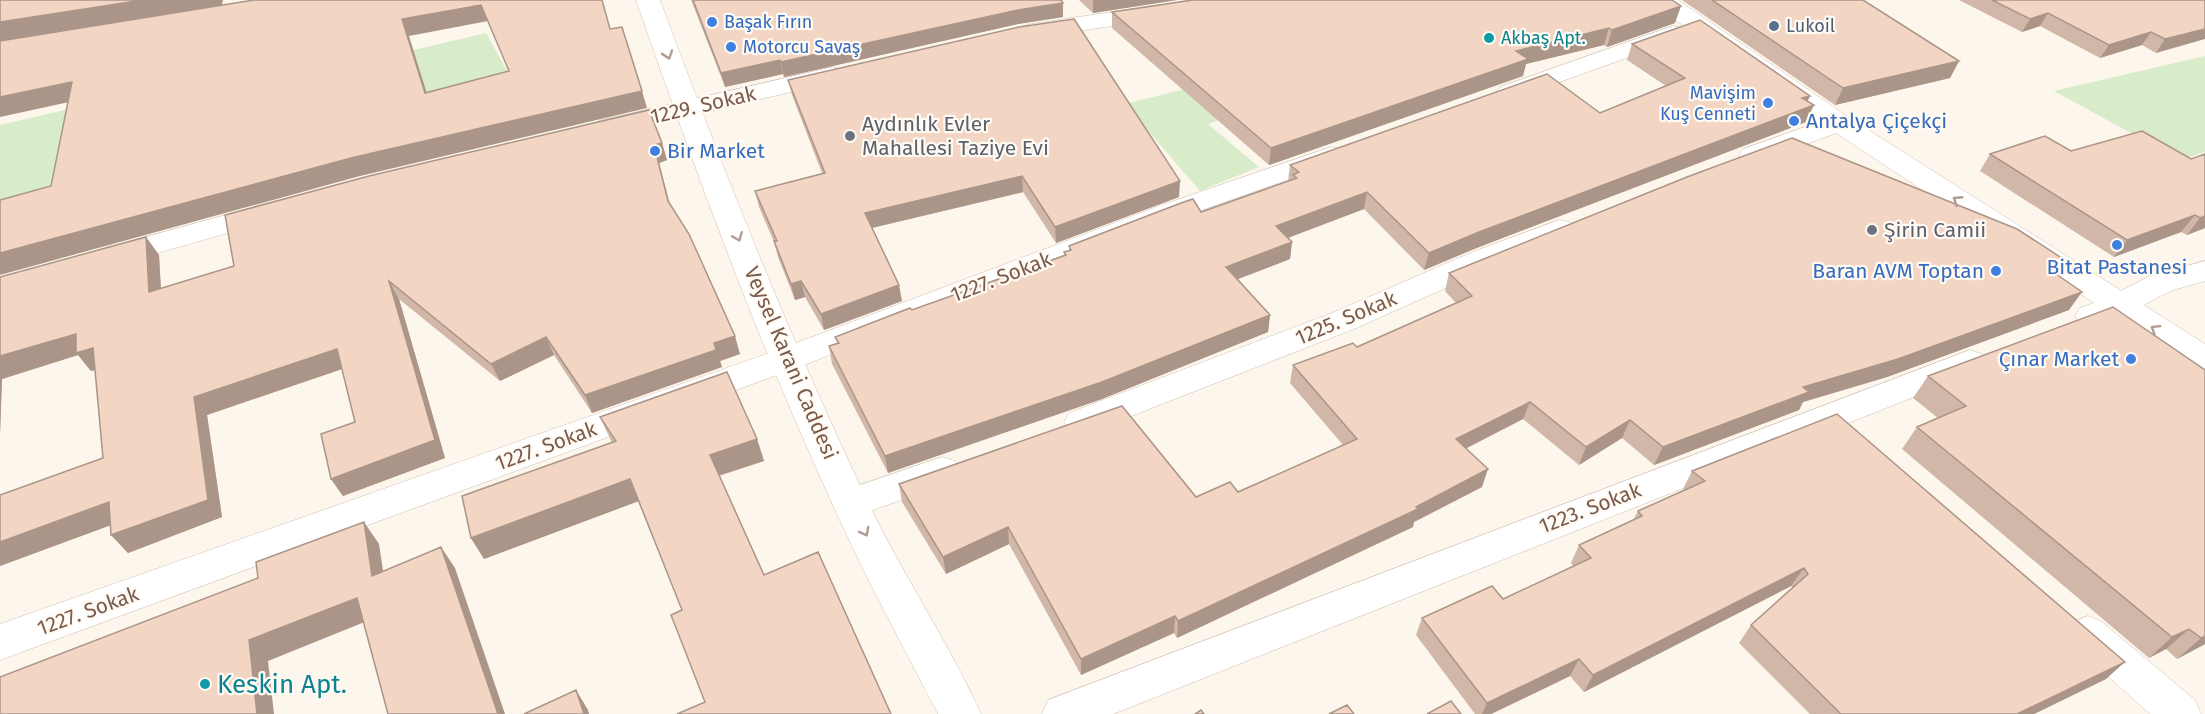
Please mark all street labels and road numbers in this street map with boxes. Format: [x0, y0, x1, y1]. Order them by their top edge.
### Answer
street label: 1229. Sokak [648, 80, 759, 130]
street label: 1227. Sokak [947, 246, 1055, 308]
street label: Veysel Karani Caddesi [739, 263, 843, 463]
street label: 1225. Sokak [1292, 285, 1401, 351]
street label: 1227. Sokak [492, 416, 600, 476]
street label: 1223. Sokak [1535, 477, 1645, 539]
street label: 1227. Sokak [34, 581, 142, 641]

